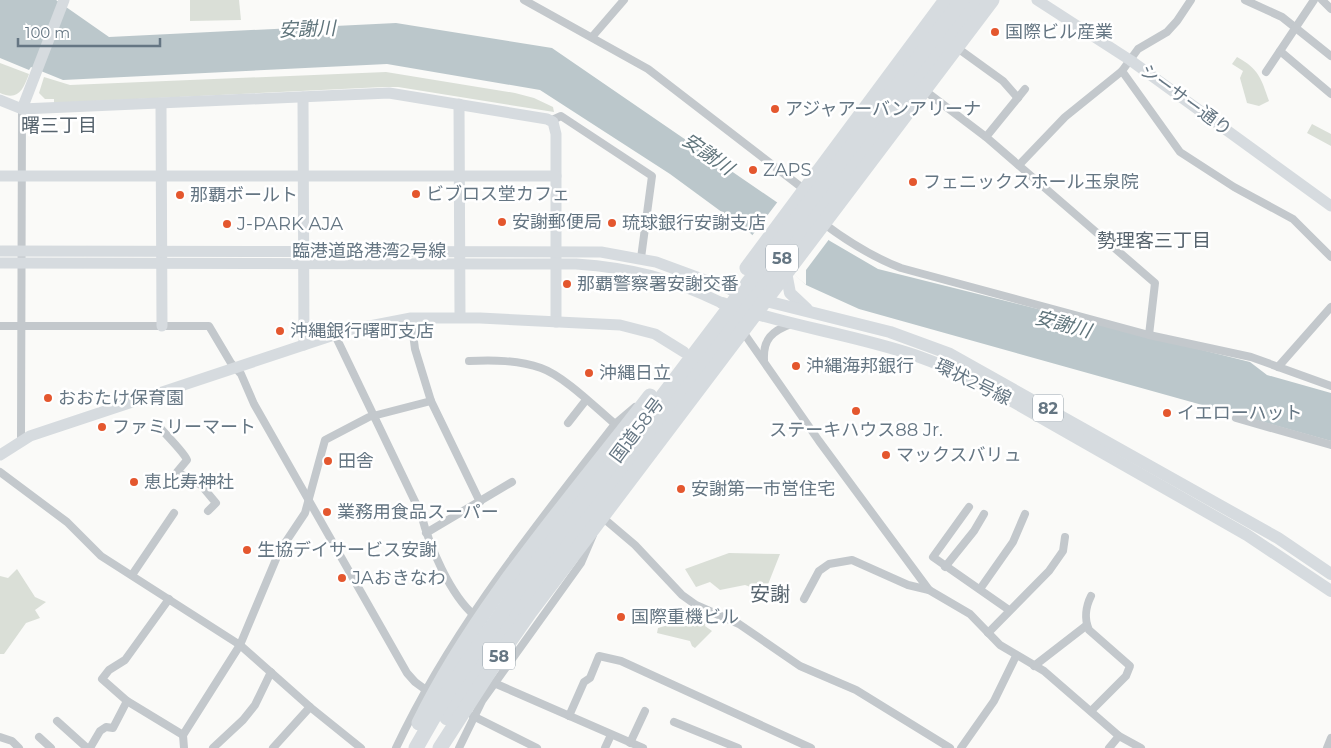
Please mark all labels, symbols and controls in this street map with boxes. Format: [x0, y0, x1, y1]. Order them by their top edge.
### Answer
scale bar [18, 15, 160, 47]
water label: 安謝川 [278, 16, 338, 41]
place label: 国際ビル産業 [1005, 21, 1113, 43]
text: 100 m [25, 23, 70, 42]
marker: 国際ビル産業 [989, 26, 1001, 38]
street label: シーサー通り [1136, 59, 1236, 141]
place label: アジャアーバンアリーナ [785, 98, 981, 120]
marker: アジャアーバンアリーナ [769, 103, 781, 115]
district label: 曙三丁目 [21, 114, 97, 137]
water label: 安謝川 [678, 128, 740, 181]
place label: ZAPS [763, 159, 812, 181]
marker: ZAPS [747, 164, 759, 176]
place label: フェニックスホール玉泉院 [923, 171, 1138, 193]
marker: フェニックスホール玉泉院 [907, 176, 919, 188]
place label: ビブロス堂カフェ [426, 183, 570, 205]
place label: 那覇ボールト [190, 184, 298, 206]
marker: ビブロス堂カフェ [410, 188, 422, 200]
marker: 那覇ボールト [174, 189, 186, 201]
place label: 安謝郵便局 [512, 211, 602, 233]
place label: 琉球銀行安謝支店 [622, 212, 766, 234]
place label: J-PARK AJA [236, 213, 343, 235]
marker: 安謝郵便局 [496, 216, 508, 228]
marker: 琉球銀行安謝支店 [606, 217, 618, 229]
marker: J-PARK AJA [221, 218, 233, 230]
district label: 勢理客三丁目 [1097, 229, 1211, 252]
street label: 臨港道路港湾2号線 [292, 240, 446, 262]
road number: 58 [766, 244, 798, 272]
place label: 那覇警察署安謝交番 [577, 273, 739, 295]
marker: 那覇警察署安謝交番 [561, 278, 573, 290]
water label: 安謝川 [1032, 306, 1095, 343]
place label: 沖縄銀行曙町支店 [290, 320, 434, 342]
marker: 沖縄銀行曙町支店 [274, 325, 286, 337]
street label: 環状2号線 [931, 354, 1015, 410]
place label: 沖縄海邦銀行 [806, 355, 914, 377]
marker: 沖縄海邦銀行 [790, 360, 802, 372]
place label: 沖縄日立 [599, 362, 671, 384]
marker: 沖縄日立 [583, 367, 595, 379]
place label: おおたけ保育園 [58, 387, 184, 409]
marker: おおたけ保育園 [42, 392, 54, 404]
street label: 国道58号 [605, 393, 669, 467]
road number: 82 [1033, 394, 1063, 422]
place label: イエローハット [1177, 402, 1302, 424]
marker: ステーキハウス88 Jr. [850, 405, 862, 417]
marker: イエローハット [1161, 407, 1173, 419]
place label: ファミリーマート [112, 416, 256, 438]
place label: ステーキハウス88 Jr. [769, 419, 943, 441]
marker: ファミリーマート [96, 421, 108, 433]
place label: マックスバリュ [896, 444, 1021, 466]
marker: マックスバリュ [880, 449, 892, 461]
place label: 田舎 [338, 450, 374, 472]
marker: 田舎 [322, 455, 334, 467]
place label: 恵比寿神社 [144, 471, 234, 493]
marker: 恵比寿神社 [128, 476, 140, 488]
place label: 安謝第一市営住宅 [691, 478, 835, 500]
marker: 安謝第一市営住宅 [675, 483, 687, 495]
place label: 業務用食品スーパー [337, 501, 499, 523]
marker: 業務用食品スーパー [321, 506, 333, 518]
place label: 生協デイサービス安謝 [257, 539, 437, 561]
marker: 生協デイサービス安謝 [241, 544, 253, 556]
place label: JAおきなわ [351, 567, 446, 589]
marker: JAおきなわ [336, 572, 348, 584]
district label: 安謝 [750, 582, 790, 606]
place label: 国際重機ビル [631, 606, 739, 628]
marker: 国際重機ビル [615, 611, 627, 623]
road number: 58 [483, 642, 515, 669]

